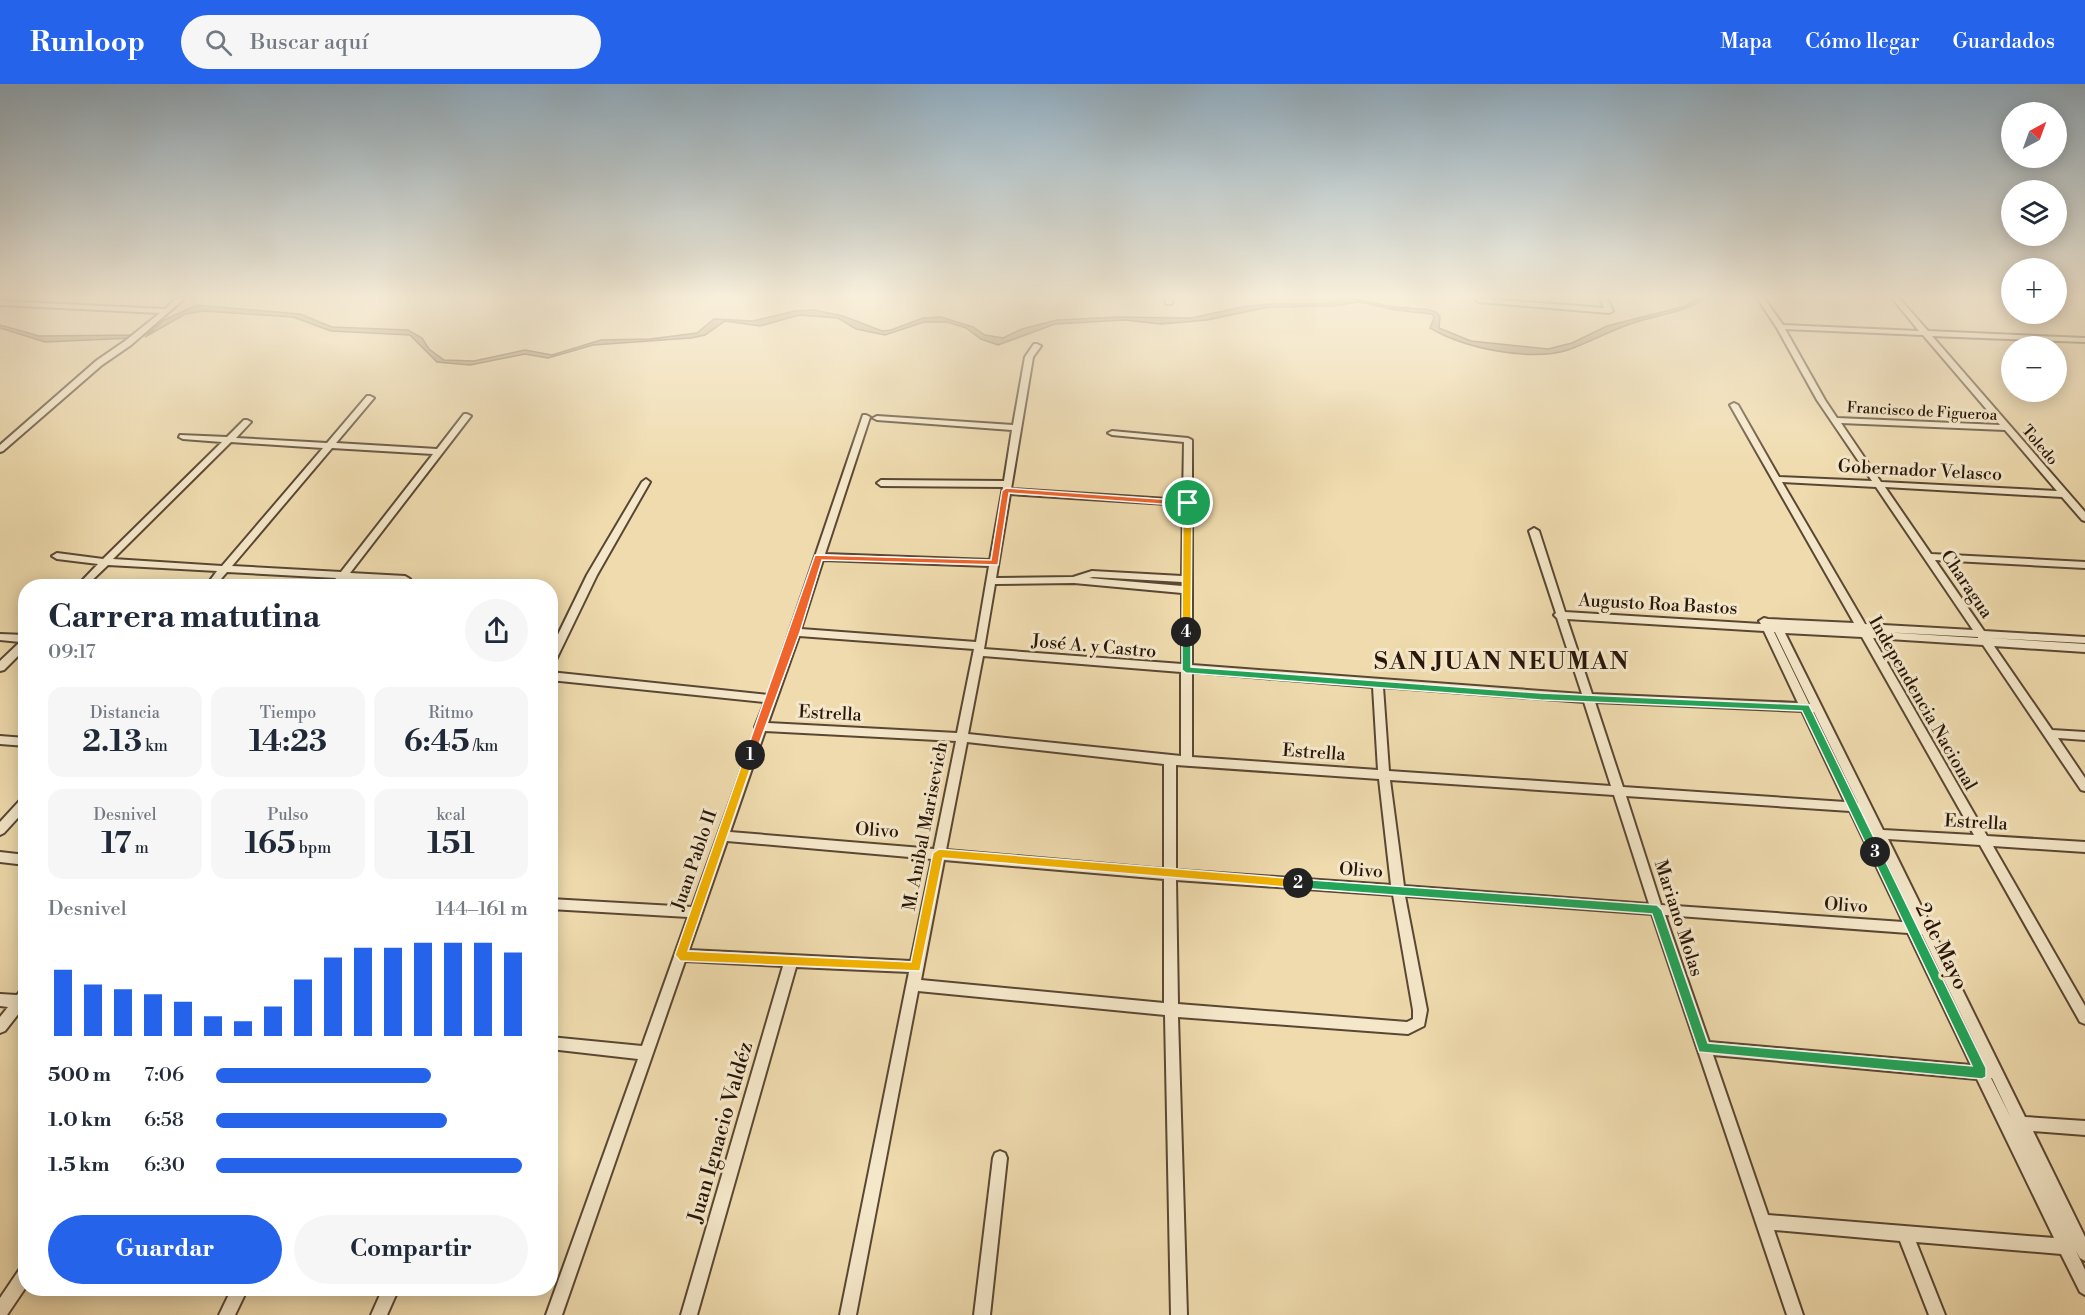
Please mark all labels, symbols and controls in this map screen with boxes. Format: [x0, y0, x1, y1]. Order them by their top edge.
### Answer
search box [181, 15, 601, 69]
text: Runloop [30, 25, 145, 60]
icon: search [202, 26, 235, 59]
text: Buscar aquí [250, 29, 369, 56]
text: Mapa [1720, 29, 1772, 55]
text: Cómo llegar [1805, 29, 1920, 55]
text: Guardados [1953, 29, 2055, 55]
north arrow [2001, 102, 2067, 168]
map controls [2001, 102, 2067, 402]
button: layers [2001, 180, 2067, 246]
button: + [2001, 258, 2067, 324]
button: − [2001, 336, 2067, 402]
street label: Francisco de Figueroa [1846, 398, 1998, 425]
street label: Toledo [2017, 421, 2062, 469]
street label: Gobernador Velasco [1837, 455, 2003, 486]
pin [1162, 477, 1213, 528]
icon: arrive [1171, 486, 1204, 519]
street label: Charagua [1935, 546, 1998, 624]
street label: Augusto Roa Bastos [1577, 589, 1738, 620]
text: Carrera matutina [48, 597, 320, 638]
button: share [465, 599, 528, 662]
street label: Independencia Nacional [1863, 612, 1982, 795]
pin: 4 [1171, 617, 1201, 647]
text: 4 [1181, 622, 1191, 642]
street label: José A. y Castro [1030, 630, 1157, 663]
text: 09:17 [48, 640, 96, 665]
district label: SAN JUAN NEUMAN [1374, 647, 1630, 677]
street label: Estrella [798, 700, 863, 727]
text: Distancia [90, 703, 160, 723]
text: Tiempo [260, 703, 316, 723]
text: Ritmo [429, 703, 473, 723]
text: 2.13 [82, 723, 142, 761]
text: 14:23 [249, 723, 327, 761]
text: 6:45 [404, 723, 470, 761]
text: km [142, 736, 168, 756]
text: /km [470, 736, 498, 756]
street label: M. Anibal Marisevich [898, 739, 953, 913]
street label: Estrella [1282, 739, 1347, 766]
pin: 1 [735, 740, 765, 770]
text: 1 [746, 745, 754, 765]
text: Desnivel [94, 805, 156, 825]
text: Pulso [268, 805, 308, 825]
text: kcal [436, 805, 466, 825]
street label: Juan Pablo II [666, 807, 723, 915]
street label: Estrella [1944, 809, 2009, 836]
street label: Olivo [854, 817, 900, 844]
text: 17 [101, 825, 132, 863]
text: 165 [245, 825, 296, 863]
text: 151 [427, 825, 475, 863]
pin: 3 [1860, 837, 1890, 867]
text: m [132, 838, 149, 858]
text: bpm [296, 838, 331, 858]
text: 3 [1870, 842, 1880, 862]
street label: Olivo [1338, 857, 1384, 884]
street label: Mariano Molas [1649, 857, 1708, 979]
pin: 2 [1283, 868, 1313, 898]
text: 2 [1293, 873, 1303, 893]
street label: Olivo [1823, 892, 1869, 919]
text: Desnivel [48, 897, 127, 922]
text: 144–161 m [436, 897, 528, 922]
street label: 2 de Mayo [1909, 899, 1973, 994]
street label: Juan Ignacio Valdéz [682, 1039, 759, 1227]
text: 500 m [48, 1063, 111, 1088]
text: 7:06 [144, 1063, 184, 1088]
text: 1.0 km [48, 1108, 112, 1133]
text: 6:58 [144, 1108, 184, 1133]
text: 1.5 km [48, 1153, 109, 1178]
text: 6:30 [144, 1153, 185, 1178]
button: Guardar [48, 1215, 282, 1284]
button: Compartir [294, 1215, 528, 1284]

